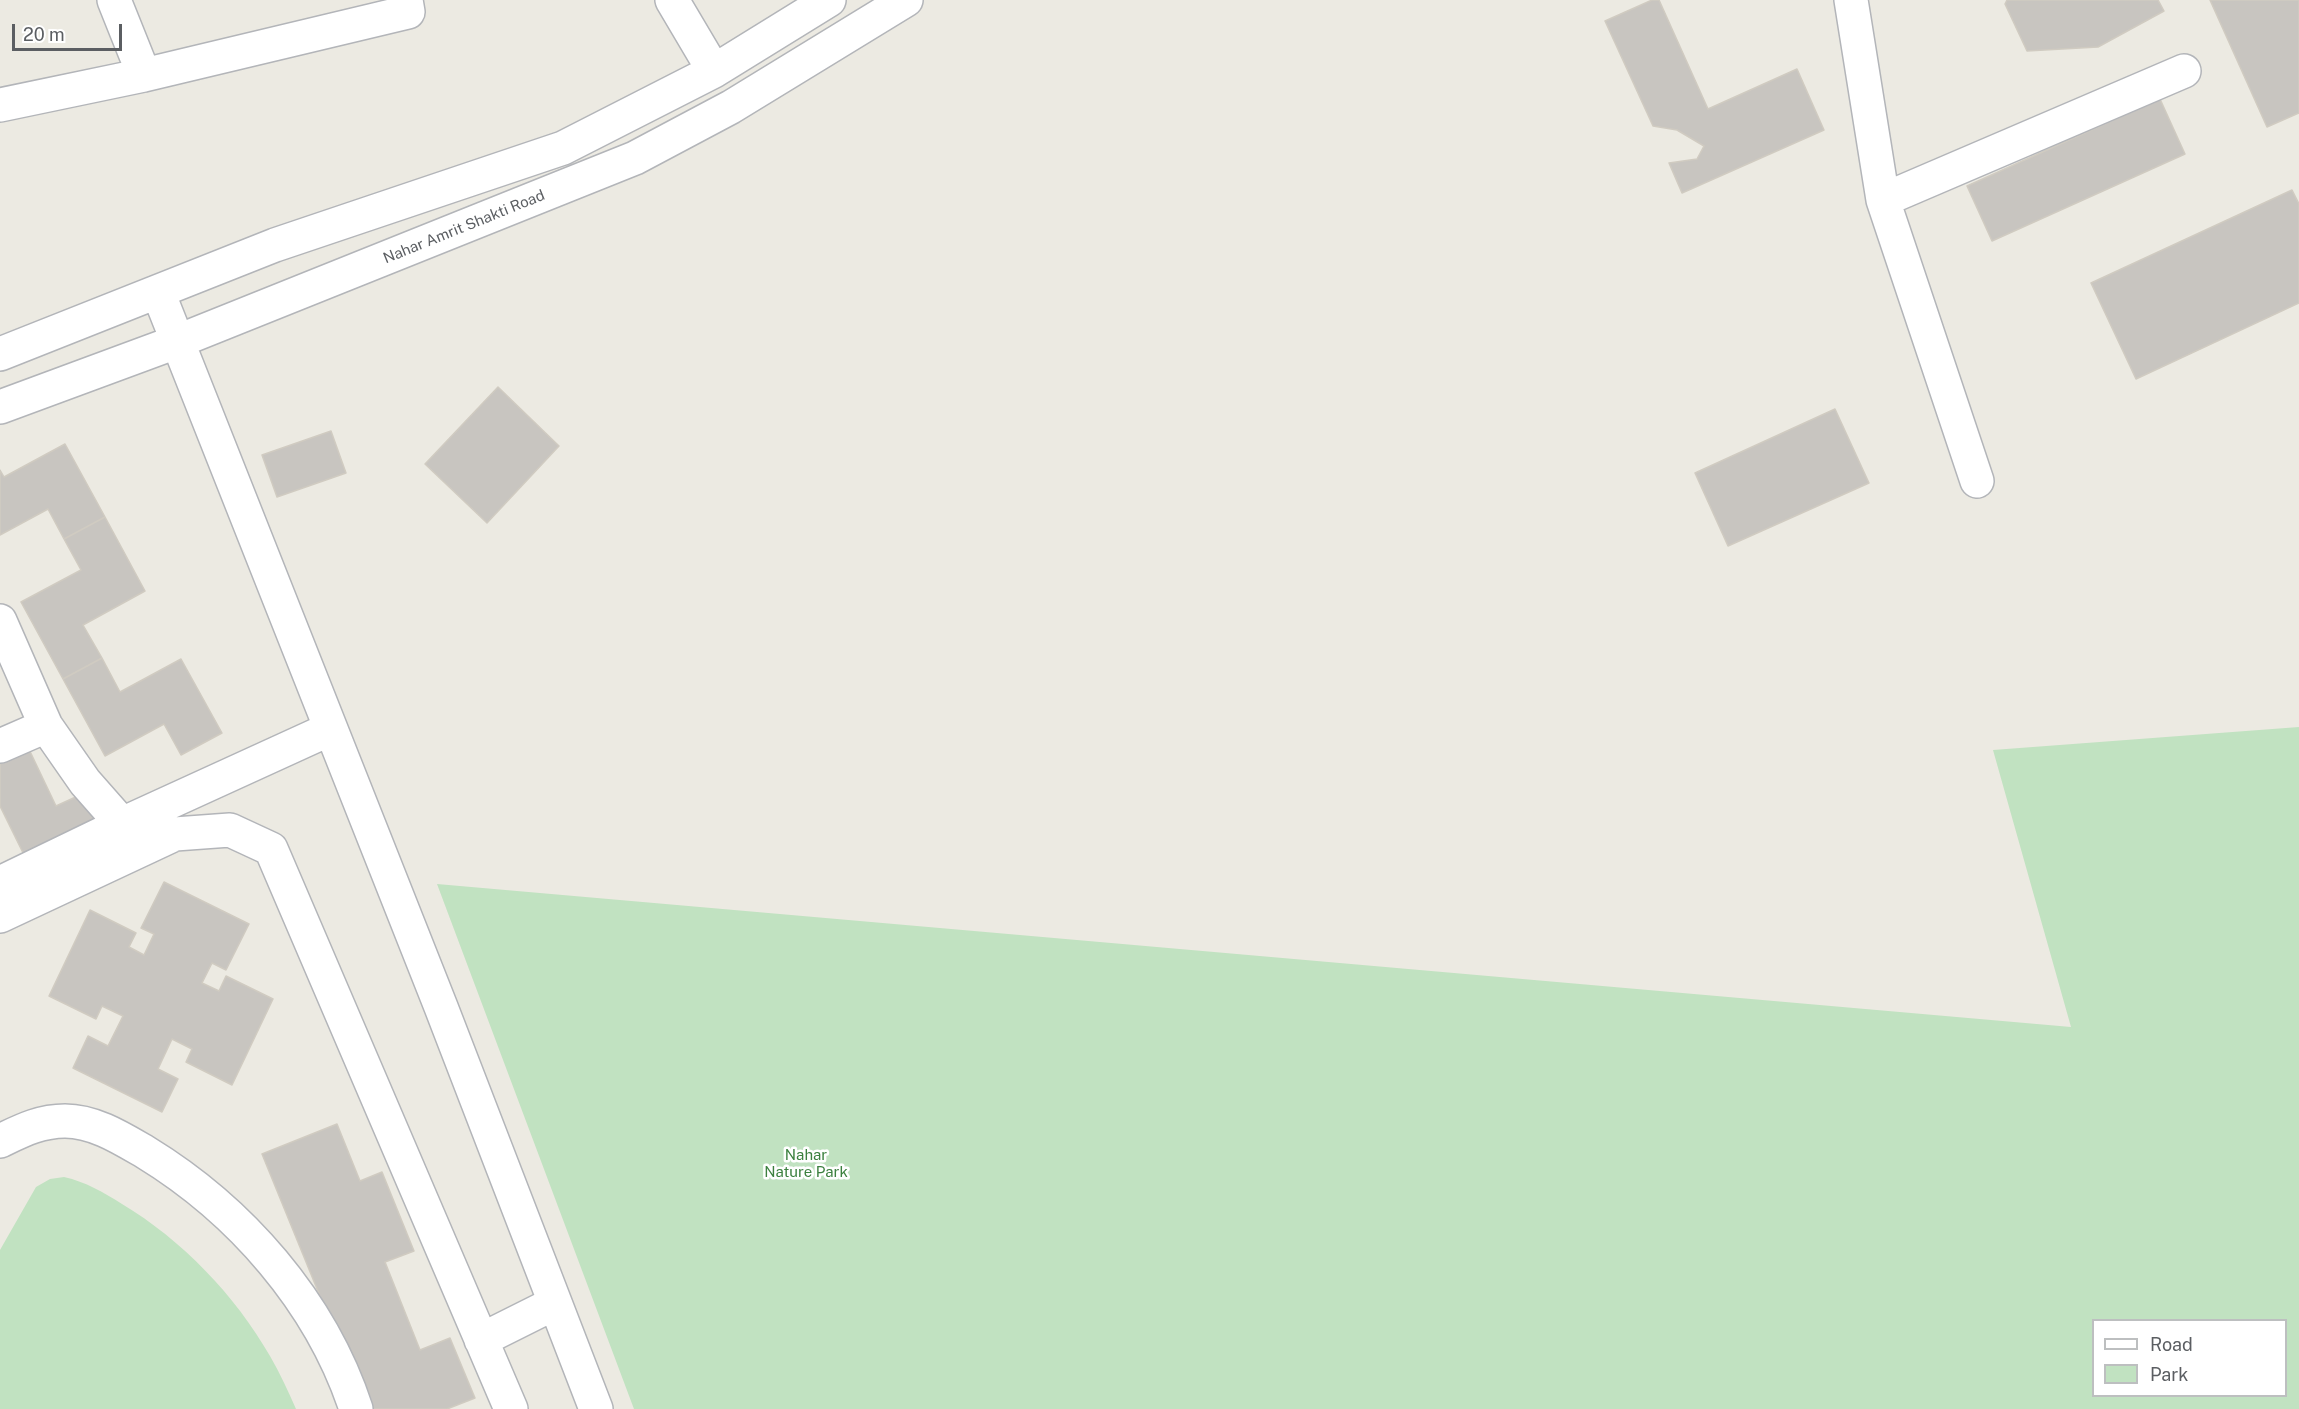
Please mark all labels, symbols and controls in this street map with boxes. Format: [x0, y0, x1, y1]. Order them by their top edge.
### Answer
scale bar [15, 12, 124, 50]
text: 20 m [23, 24, 65, 45]
street label: Nahar Amrit Shakti Road [381, 186, 547, 268]
park label: Nahar Nature Park [764, 1146, 848, 1181]
legend [2092, 1319, 2287, 1397]
text: Road [2150, 1334, 2193, 1355]
text: Park [2150, 1364, 2188, 1385]

